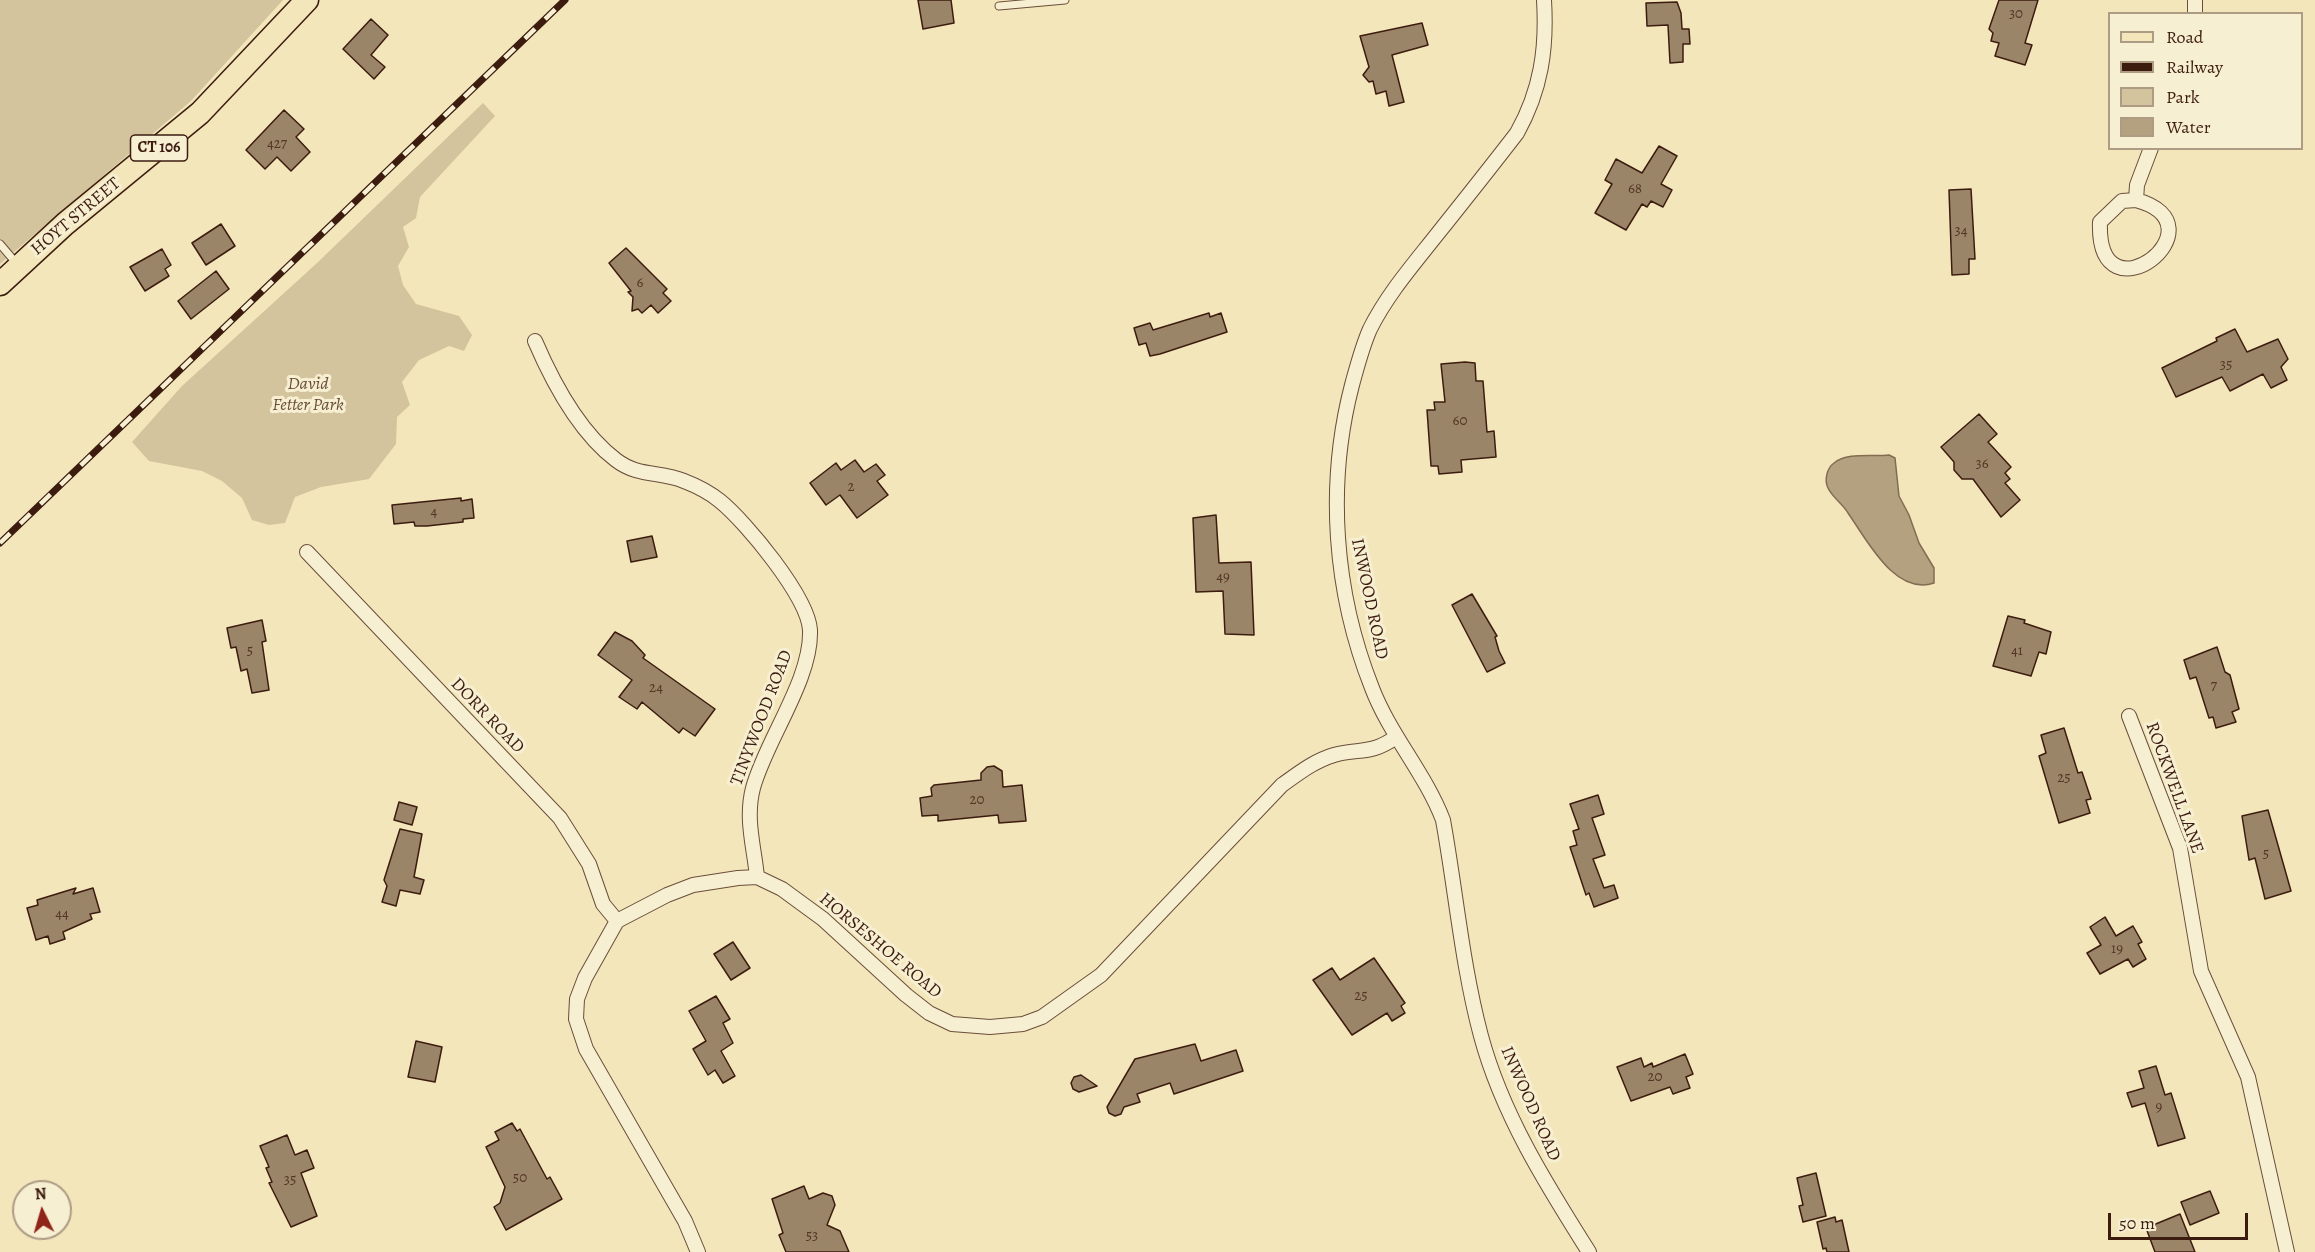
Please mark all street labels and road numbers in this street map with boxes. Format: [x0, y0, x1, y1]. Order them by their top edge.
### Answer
road number: CT 106 [130, 135, 188, 161]
street label: HOYT STREET [27, 173, 125, 261]
street label: INWOOD ROAD [1346, 537, 1392, 661]
street label: TINYWOOD ROAD [726, 647, 798, 789]
street label: DORR ROAD [446, 674, 528, 758]
street label: ROCKWELL LANE [2140, 719, 2208, 857]
street label: HORSESHOE ROAD [814, 888, 946, 1004]
street label: INWOOD ROAD [1495, 1043, 1565, 1165]

